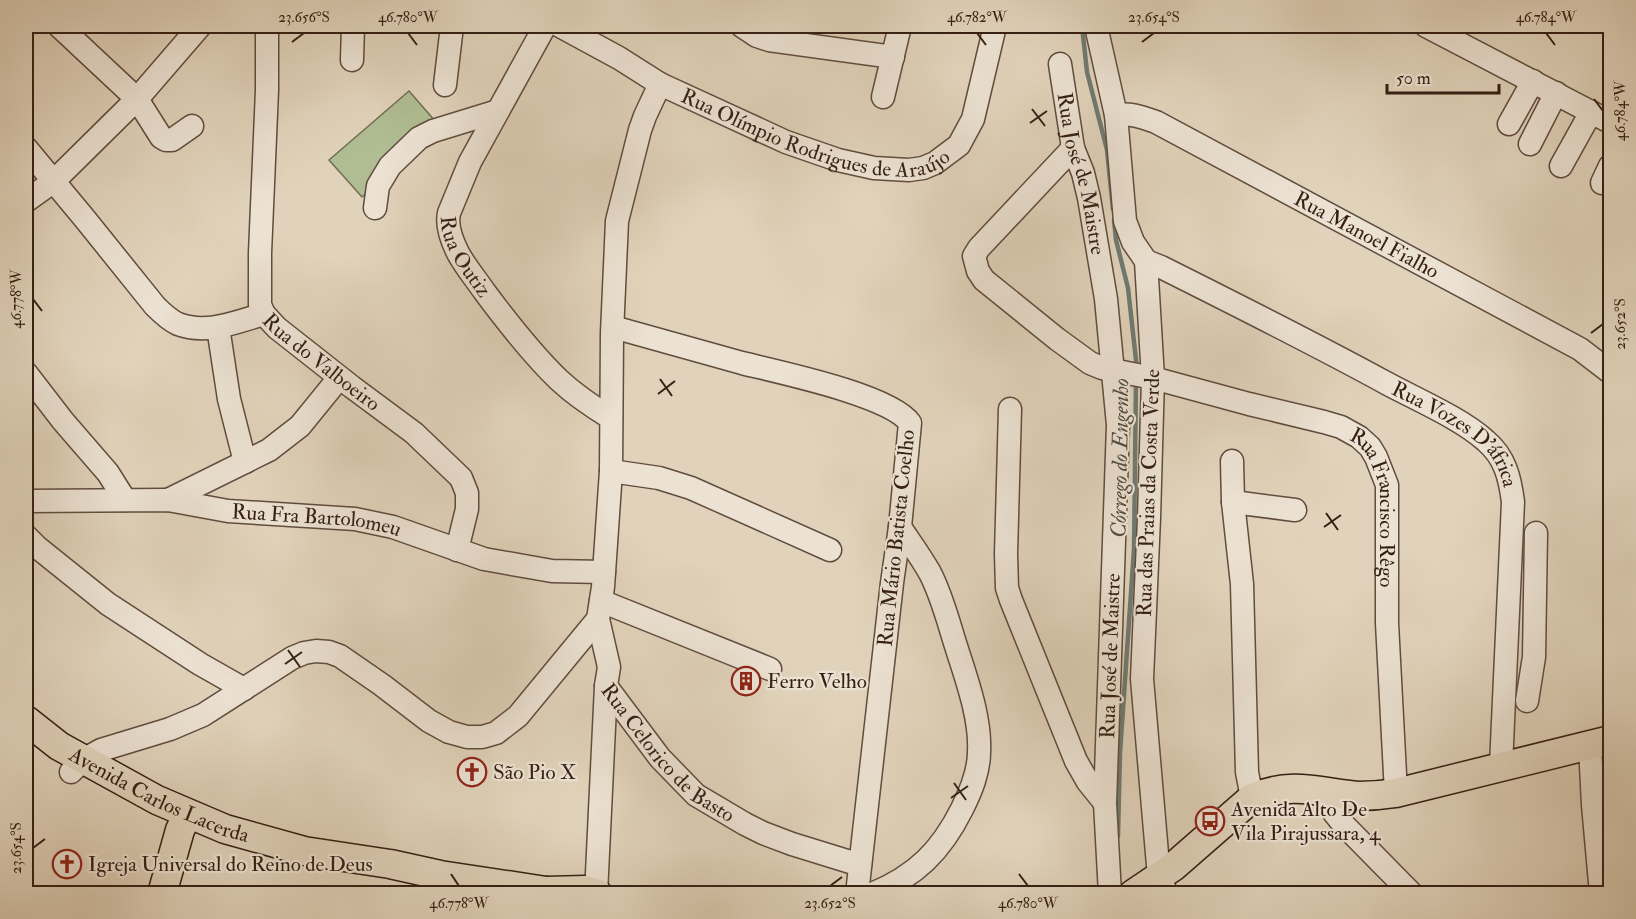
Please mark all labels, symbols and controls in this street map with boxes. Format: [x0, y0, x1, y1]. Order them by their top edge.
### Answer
text: 23.656°S [278, 8, 330, 27]
text: 46.780°W [378, 8, 439, 27]
text: 46.782°W [947, 8, 1008, 27]
text: 23.654°S [1128, 8, 1180, 27]
text: 46.784°W [1516, 8, 1577, 27]
scale bar [1387, 57, 1500, 95]
text: 50 m [1396, 67, 1431, 90]
text: 46.784°W [1611, 80, 1630, 141]
street label: Rua Olímpio Rodrigues de Araújo [677, 83, 956, 184]
street label: Rua José de Maistre [1051, 91, 1111, 257]
street label: Rua Manoel Fialho [1289, 185, 1444, 285]
street label: Rua Outiz [434, 215, 497, 303]
text: 46.778°W [7, 269, 26, 329]
text: 23.652°S [1611, 298, 1630, 350]
street label: Rua do Valboeiro [256, 308, 386, 417]
street label: Rua das Praias da Costa Verde [1131, 368, 1166, 618]
street label: Rua Vozes D'áfrica [1387, 375, 1523, 490]
water label: Córrego do Engenho [1105, 378, 1135, 538]
street label: Rua Francisco Rêgo [1345, 422, 1400, 587]
street label: Rua Mário Batista Coelho [872, 428, 921, 648]
street label: Rua Fra Bartolomeu [231, 498, 405, 543]
street label: Rua José de Maistre [1094, 572, 1127, 739]
building icon: Ferro Velho [730, 665, 762, 697]
place label: Ferro Velho [767, 668, 867, 695]
street label: Rua Celorico de Basto [595, 678, 739, 829]
street label: Avenida Carlos Lacerda [63, 741, 252, 849]
church icon: São Pio X [456, 756, 488, 788]
place label: São Pio X [493, 759, 576, 786]
place label: Avenida Alto De Vila Pirajussara, 4 [1230, 796, 1382, 847]
bus stop icon: Avenida Alto De Vila Pirajussara, 4 [1194, 805, 1226, 837]
text: 23.654°S [7, 822, 26, 874]
church icon: Igreja Universal do Reino de Deus [51, 848, 83, 880]
place label: Igreja Universal do Reino de Deus [88, 851, 373, 878]
text: 46.778°W [429, 894, 489, 913]
text: 23.652°S [804, 894, 856, 913]
text: 46.780°W [998, 894, 1059, 913]

